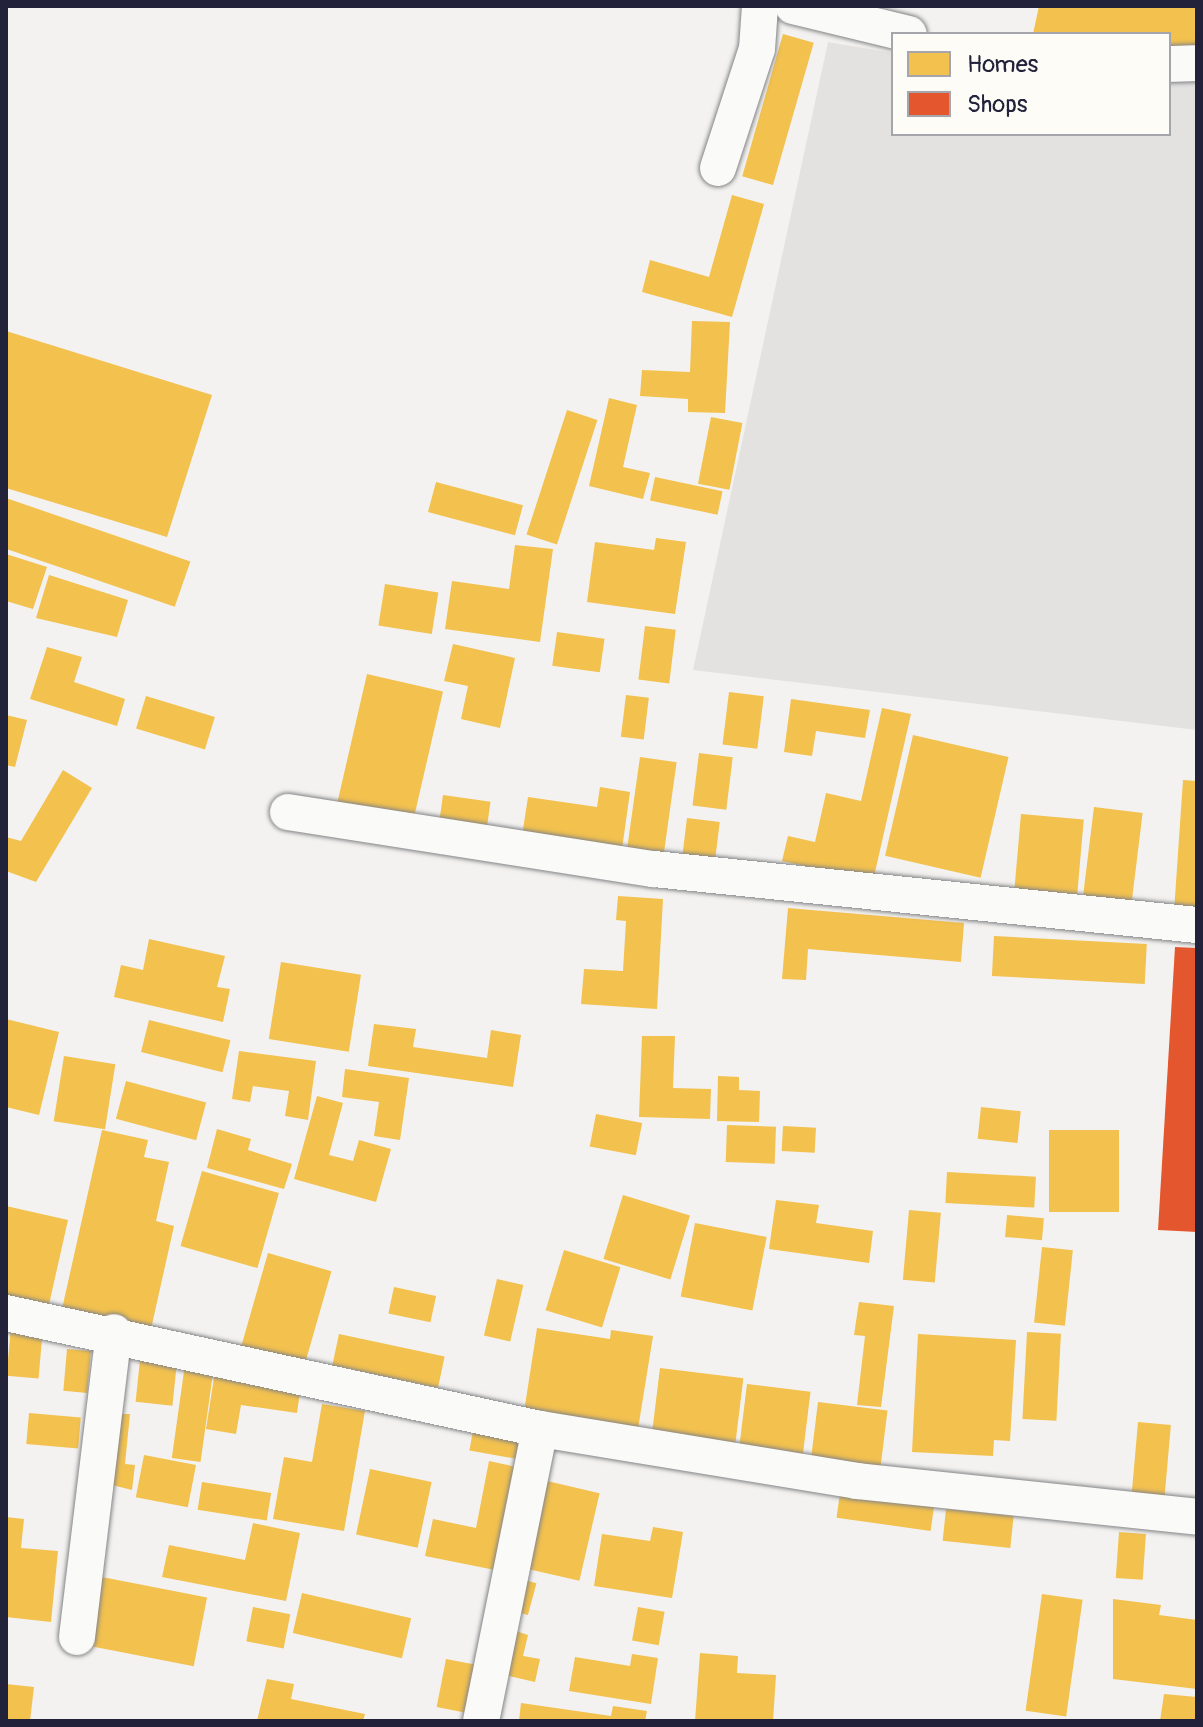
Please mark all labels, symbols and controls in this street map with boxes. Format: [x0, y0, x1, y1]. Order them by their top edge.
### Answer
legend [891, 32, 1171, 136]
text: Homes [967, 50, 1038, 79]
text: Shops [967, 90, 1027, 119]

